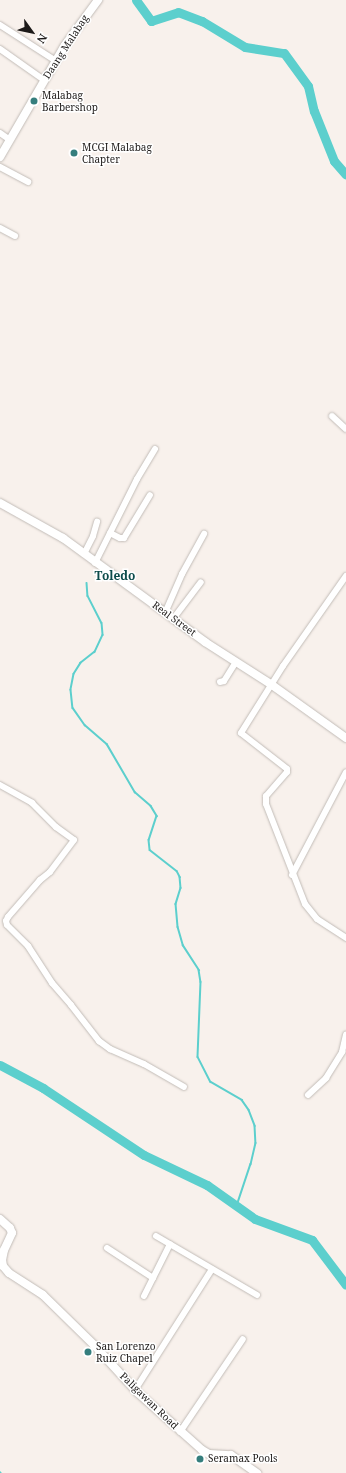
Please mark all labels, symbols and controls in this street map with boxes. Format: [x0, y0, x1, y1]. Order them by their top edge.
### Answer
north arrow [12, 12, 52, 52]
street label: Daang Malabag [41, 13, 91, 81]
text: N [34, 31, 51, 47]
place label: Malabag Barbershop [42, 89, 98, 112]
marker: Malabag Barbershop [29, 96, 39, 106]
place label: MCGI Malabag Chapter [82, 141, 152, 164]
marker: MCGI Malabag Chapter [69, 148, 79, 158]
district label: Toledo [95, 569, 135, 583]
street label: Real Street [150, 599, 198, 639]
place label: San Lorenzo Ruiz Chapel [96, 1340, 156, 1364]
marker: San Lorenzo Ruiz Chapel [83, 1347, 93, 1357]
street label: Paligawan Road [117, 1370, 181, 1432]
place label: Seramax Pools [208, 1453, 278, 1465]
marker: Seramax Pools [195, 1454, 205, 1464]

